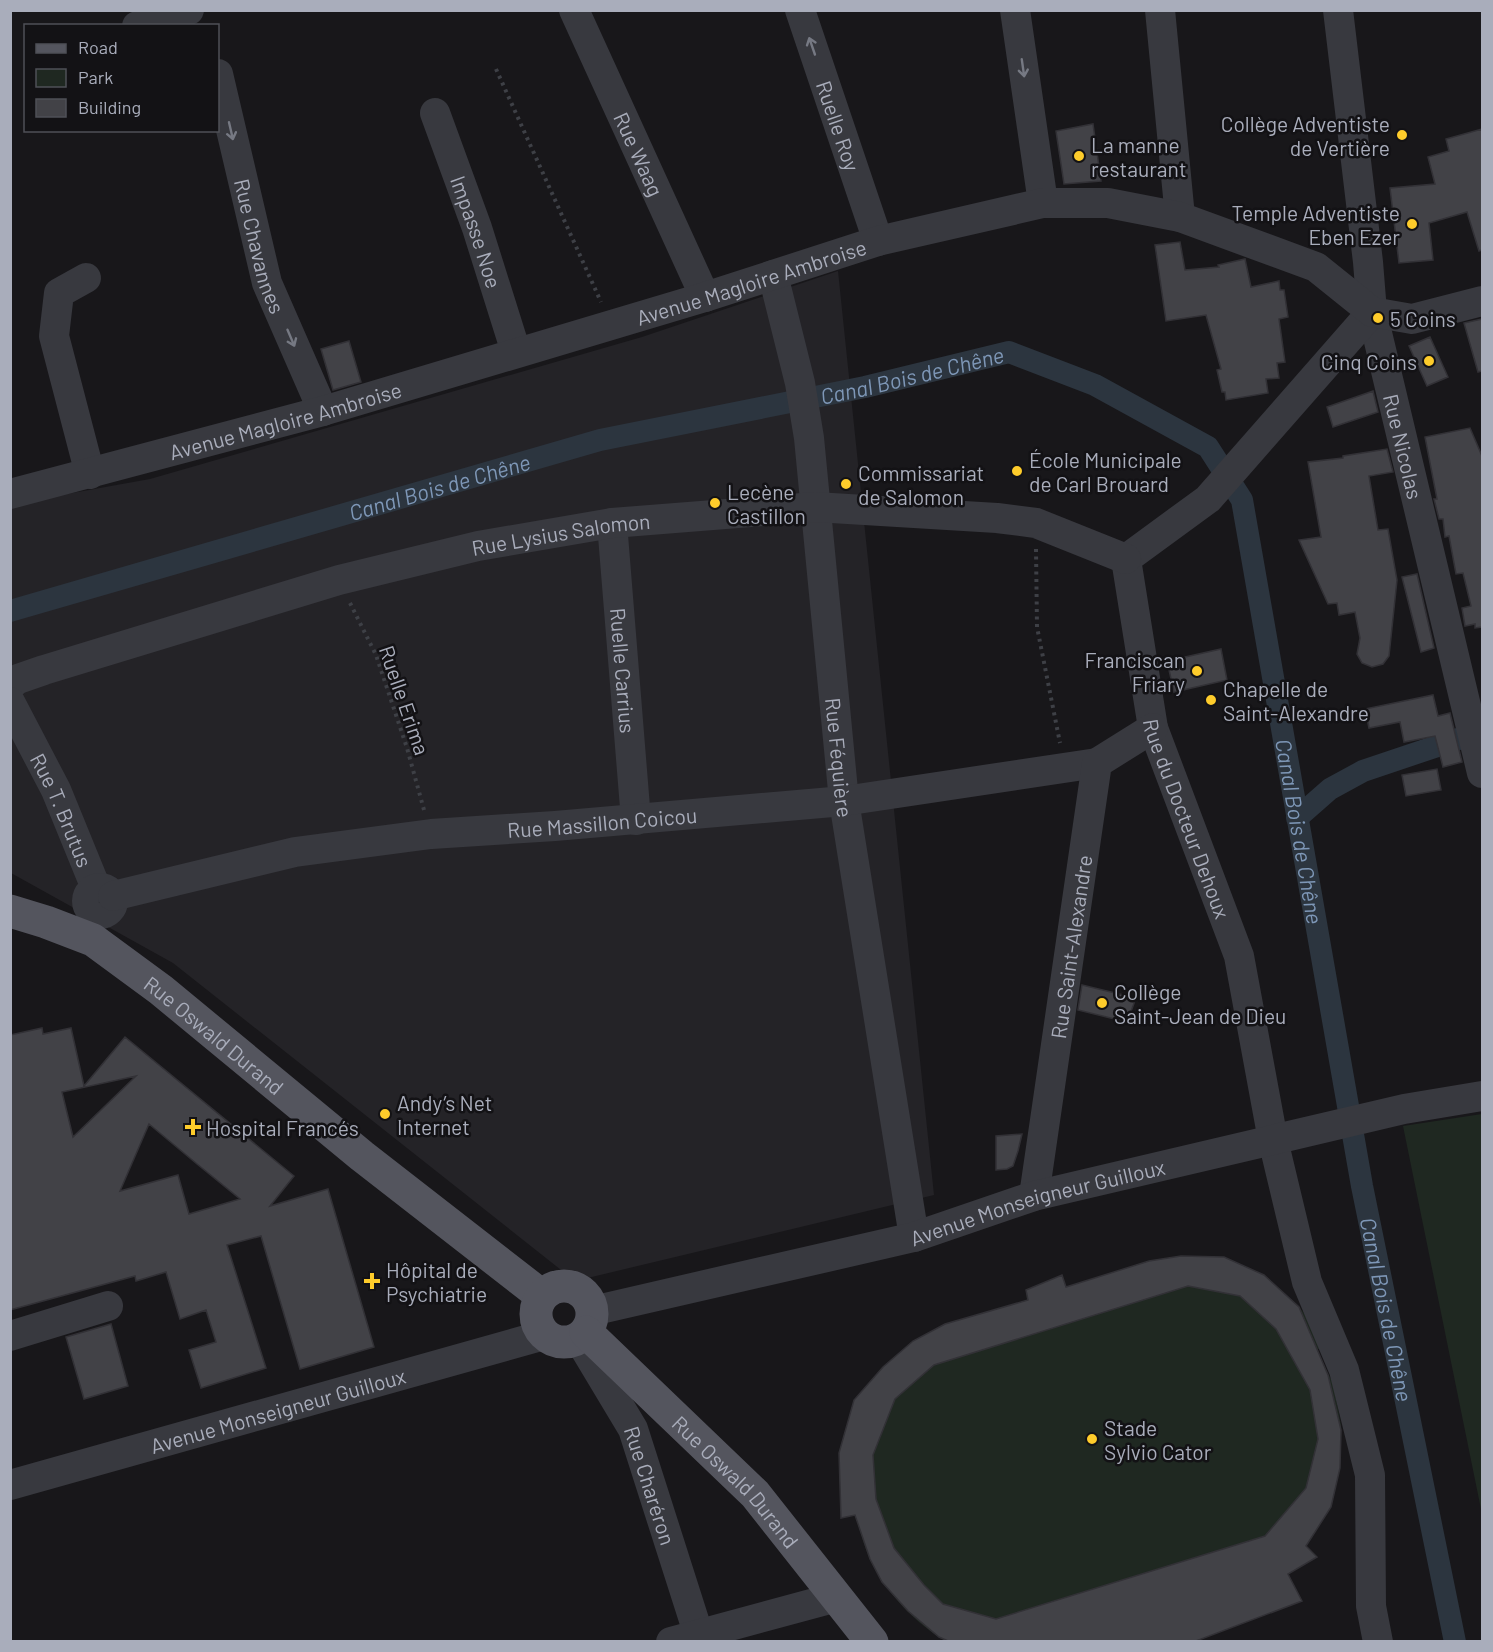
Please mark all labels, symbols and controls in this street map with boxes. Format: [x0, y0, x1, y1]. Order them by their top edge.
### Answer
legend [24, 24, 219, 132]
text: Road [78, 36, 118, 58]
one-way arrow [806, 37, 817, 56]
one-way arrow [1018, 58, 1029, 78]
text: Park [78, 66, 113, 88]
street label: Ruelle Roy [812, 77, 866, 174]
text: Building [78, 96, 141, 118]
street label: Rue Waag [610, 108, 670, 200]
place label: Collège Adventiste de Vertière [1221, 111, 1390, 160]
one-way arrow [226, 121, 238, 140]
marker: Collège Adventiste de Vertière [1395, 128, 1409, 142]
place label: La manne restaurant [1091, 132, 1187, 181]
marker: La manne restaurant [1072, 149, 1086, 163]
street label: Impasse Noe [446, 172, 508, 291]
street label: Rue Chavannes [230, 176, 291, 317]
place label: Temple Adventiste Eben Ezer [1231, 200, 1400, 249]
marker: Temple Adventiste Eben Ezer [1405, 217, 1419, 231]
street label: Avenue Magloire Ambroise [633, 233, 869, 329]
place label: 5 Coins [1390, 306, 1456, 331]
marker: 5 Coins [1371, 311, 1385, 325]
one-way arrow [286, 328, 297, 347]
water label: Canal Bois de Chêne [818, 341, 1006, 409]
place label: Cinq Coins [1321, 349, 1417, 374]
marker: Cinq Coins [1422, 354, 1436, 368]
street label: Avenue Magloire Ambroise [166, 376, 404, 464]
street label: Rue Nicolas [1379, 391, 1429, 501]
place label: École Municipale de Carl Brouard [1029, 447, 1182, 496]
water label: Canal Bois de Chêne [346, 448, 533, 525]
place label: Commissariat de Salomon [858, 460, 984, 509]
marker: École Municipale de Carl Brouard [1010, 464, 1024, 478]
marker: Commissariat de Salomon [839, 477, 853, 491]
place label: Lecène Castillon [727, 479, 806, 528]
marker: Lecène Castillon [708, 496, 722, 510]
street label: Rue Lysius Salomon [470, 508, 651, 559]
street label: Ruelle Carrius [606, 607, 641, 734]
street label: Ruelle Erima [375, 642, 435, 758]
place label: Franciscan Friary [1084, 647, 1185, 696]
marker: Franciscan Friary [1190, 664, 1204, 678]
place label: Chapelle de Saint-Alexandre [1223, 676, 1369, 725]
marker: Chapelle de Saint-Alexandre [1204, 693, 1218, 707]
street label: Rue Féquière [822, 697, 859, 819]
street label: Rue du Docteur Dehoux [1139, 717, 1236, 922]
water label: Canal Bois de Chêne [1271, 737, 1329, 926]
street label: Rue T. Brutus [26, 748, 98, 870]
street label: Rue Massillon Coicou [506, 801, 698, 842]
street label: Rue Saint-Alexandre [1045, 853, 1096, 1040]
street label: Rue Oswald Durand [140, 970, 289, 1099]
place label: Collège Saint-Jean de Dieu [1114, 979, 1286, 1028]
marker: Collège Saint-Jean de Dieu [1095, 996, 1109, 1010]
place label: Andy’s Net Internet [397, 1090, 492, 1139]
marker: Andy’s Net Internet [378, 1107, 392, 1121]
place label: Hospital Francés [206, 1115, 359, 1140]
marker: Hospital Francés [184, 1118, 202, 1136]
street label: Avenue Monseigneur Guilloux [907, 1153, 1167, 1250]
water label: Canal Bois de Chêne [1356, 1215, 1419, 1404]
place label: Hôpital de Psychiatrie [386, 1257, 487, 1306]
marker: Hôpital de Psychiatrie [363, 1272, 381, 1290]
street label: Avenue Monseigneur Guilloux [147, 1362, 408, 1458]
street label: Rue Oswald Durand [668, 1410, 805, 1552]
place label: Stade Sylvio Cator [1104, 1415, 1212, 1464]
street label: Rue Charéron [620, 1423, 682, 1548]
marker: Stade Sylvio Cator [1085, 1432, 1099, 1446]

